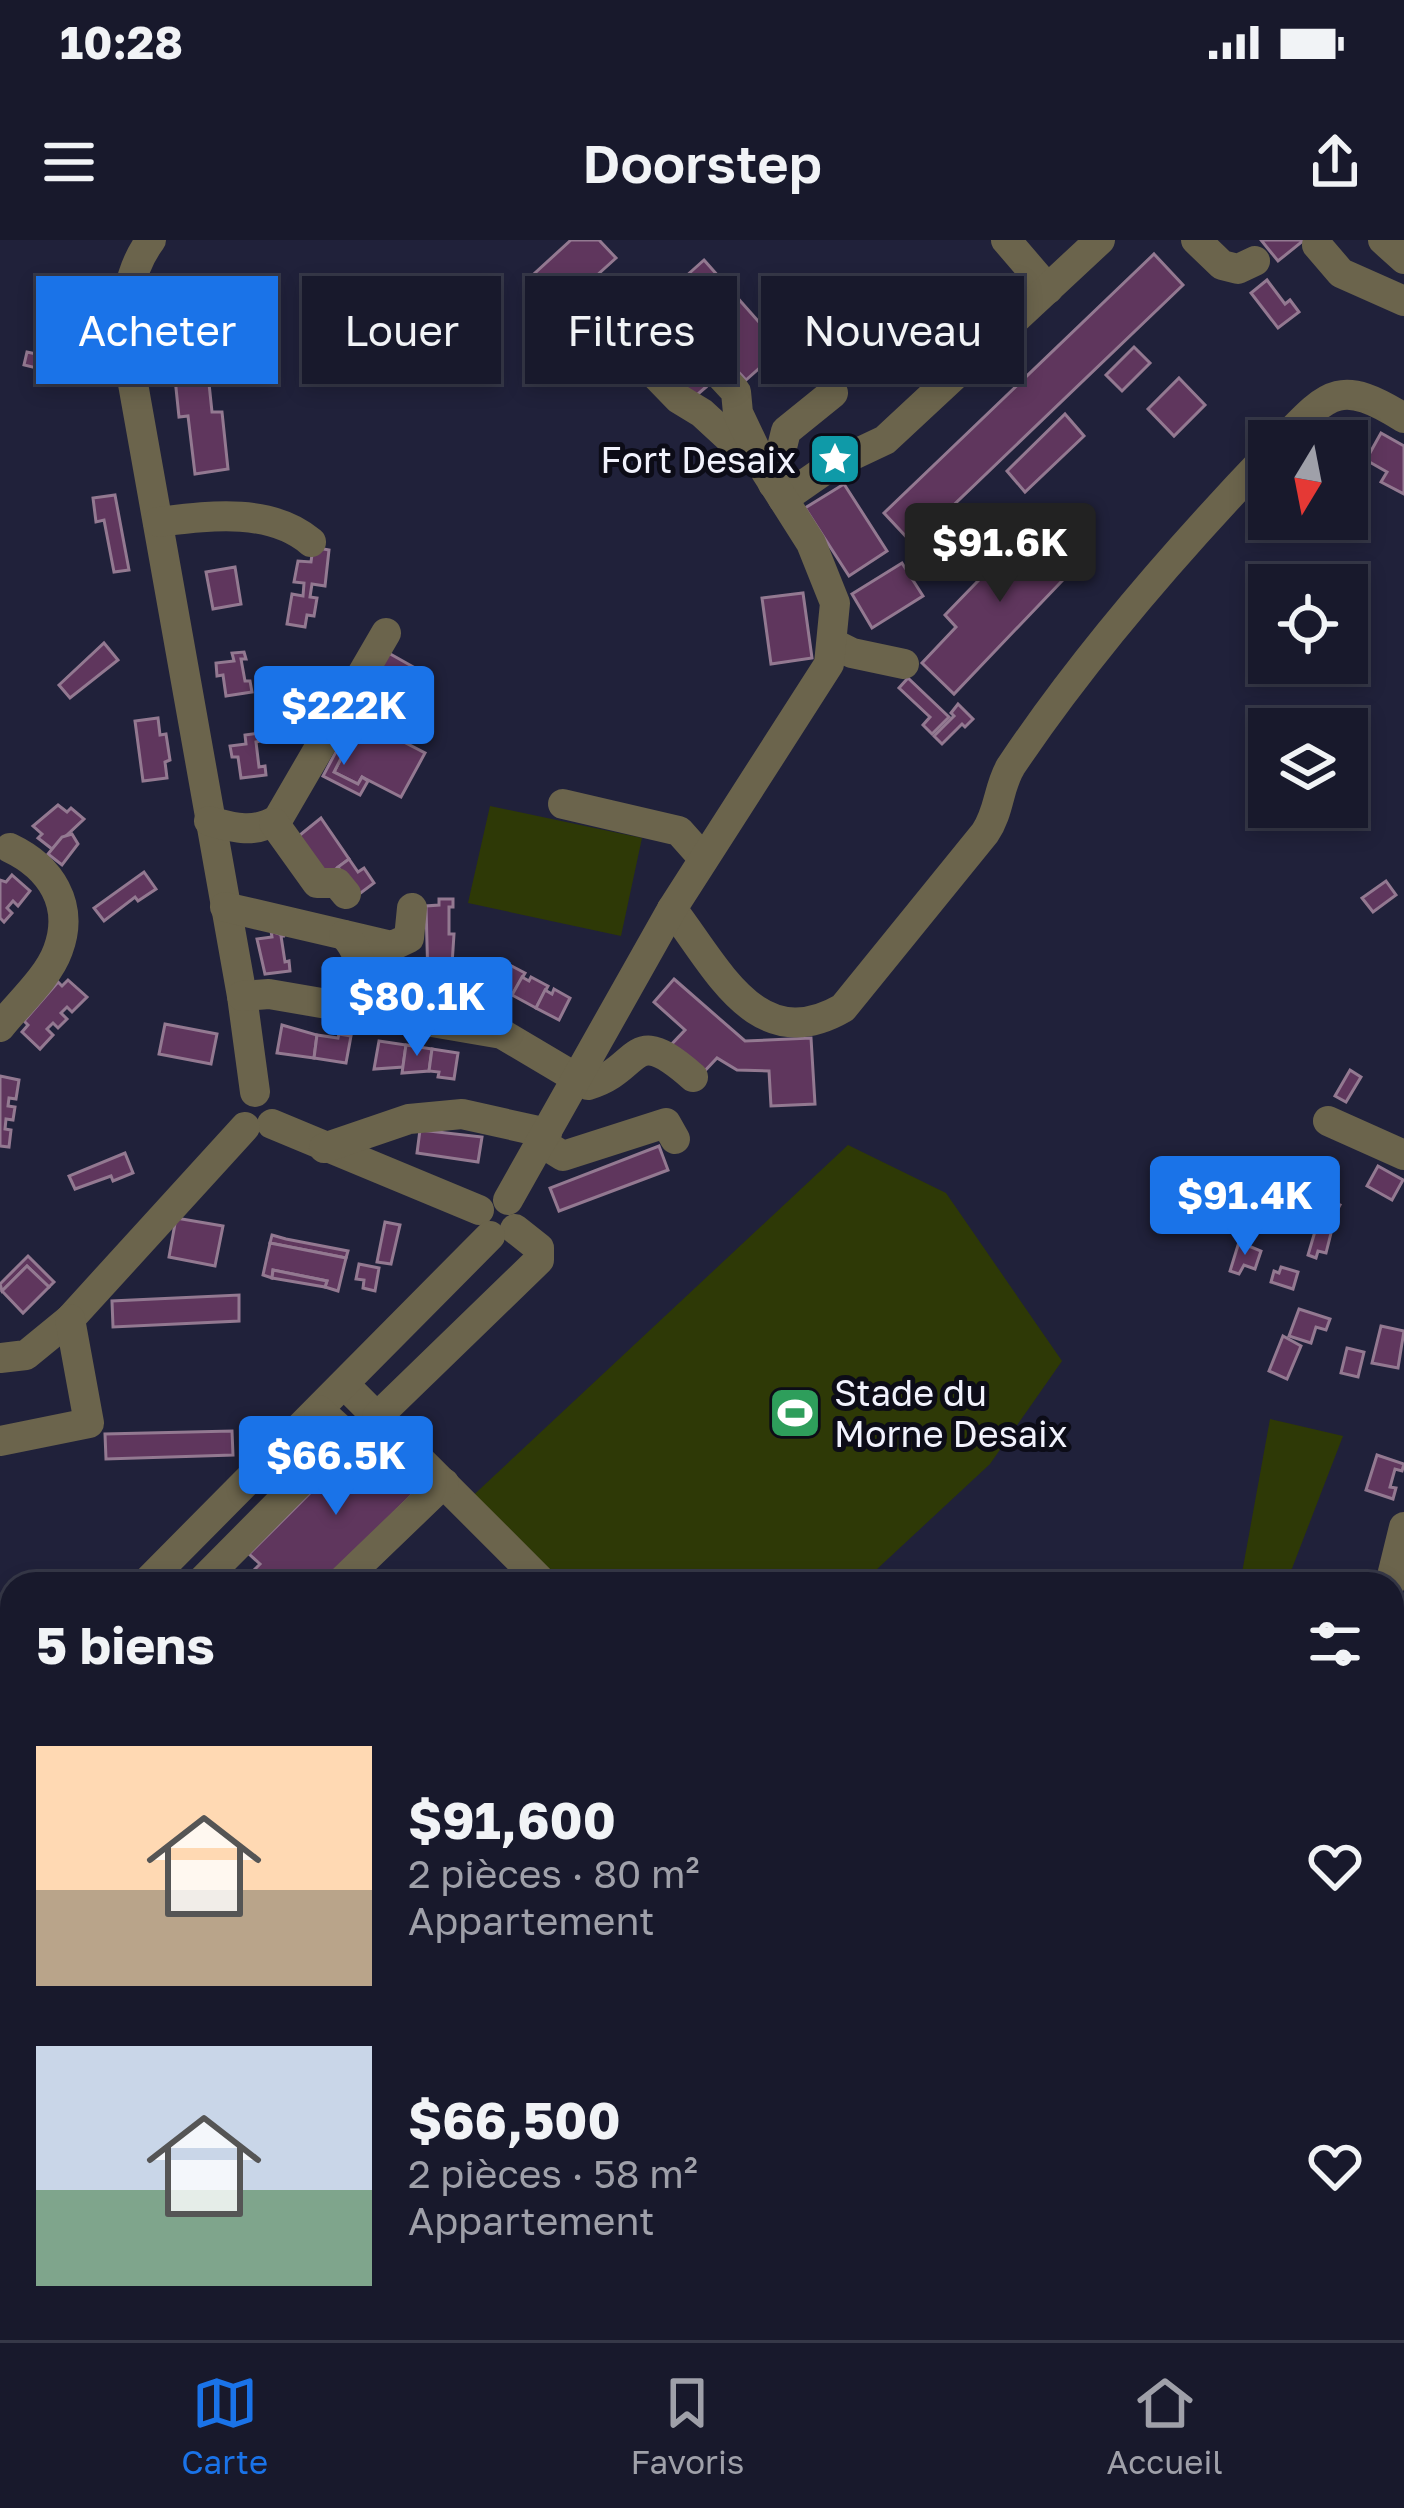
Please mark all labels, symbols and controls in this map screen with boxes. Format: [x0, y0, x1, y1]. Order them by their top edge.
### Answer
text: 10:28 [60, 15, 183, 69]
icon: menu [36, 129, 102, 195]
icon: share [1302, 129, 1368, 195]
text: Doorstep [582, 130, 822, 195]
chip: Acheter [36, 276, 278, 384]
chip: Louer [302, 276, 501, 384]
chip: Filtres [525, 276, 737, 384]
chip: Nouveau [761, 276, 1024, 384]
north arrow [1248, 420, 1368, 540]
map controls [1248, 420, 1368, 828]
place icon: Fort Desaix [807, 431, 863, 487]
place label: Fort Desaix [600, 438, 796, 481]
pin: $91.6K [902, 503, 1098, 605]
text: $91.6K [932, 518, 1068, 565]
button: locate [1248, 564, 1368, 684]
pin: $222K [260, 666, 428, 768]
text: $222K [281, 681, 407, 728]
button: layers [1248, 708, 1368, 828]
pin: $80.1K [319, 957, 515, 1059]
text: $80.1K [348, 972, 486, 1019]
pin: $91.4K [1147, 1156, 1343, 1258]
text: $91.4K [1177, 1171, 1313, 1218]
place label: Stade du Morne Desaix [834, 1371, 1068, 1455]
sports icon: Stade du Morne Desaix [767, 1385, 823, 1441]
pin: $66.5K [238, 1416, 434, 1518]
text: $66.5K [266, 1431, 406, 1478]
icon: filters [1302, 1611, 1368, 1677]
text: 5 biens [36, 1614, 215, 1675]
text: $91,600 [408, 1789, 616, 1850]
icon: home [132, 1794, 276, 1938]
icon: heart [1302, 1833, 1368, 1899]
text: 2 pièces · 80 m² [408, 1850, 699, 1897]
text: Appartement [408, 1897, 655, 1944]
text: $66,500 [408, 2089, 621, 2150]
icon: home [132, 2094, 276, 2238]
icon: heart [1302, 2133, 1368, 2199]
text: 2 pièces · 58 m² [408, 2150, 698, 2197]
text: Appartement [408, 2197, 655, 2244]
tab: Carte [181, 2370, 268, 2481]
tab: Favoris [630, 2370, 744, 2481]
tab: Accueil [1107, 2370, 1223, 2481]

